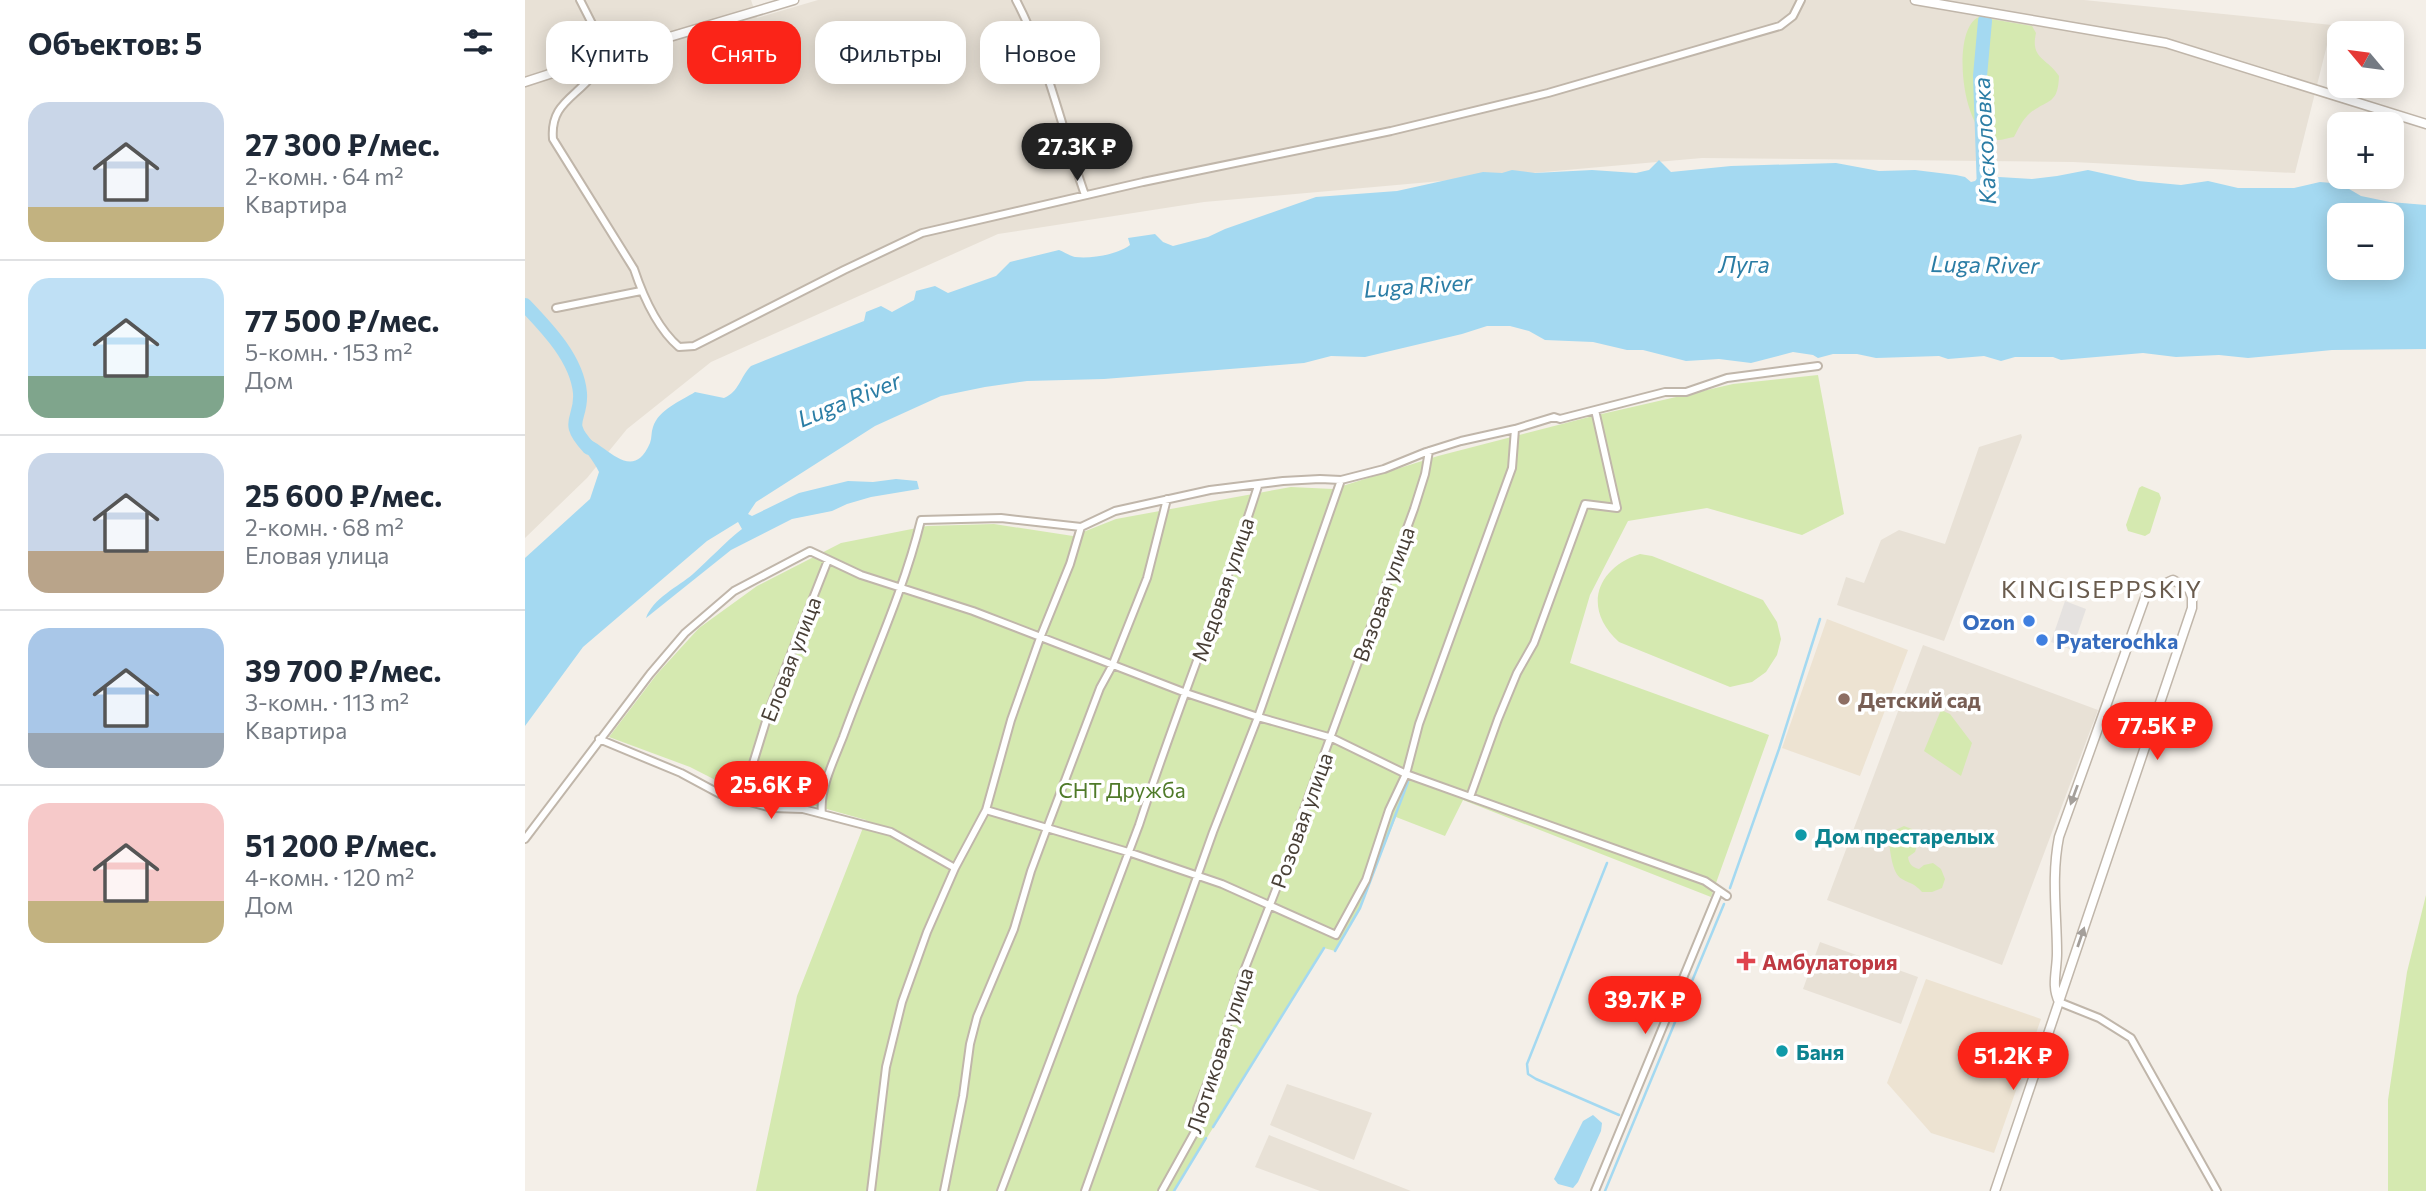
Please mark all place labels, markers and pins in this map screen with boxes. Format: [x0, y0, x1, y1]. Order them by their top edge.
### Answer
pin: 27.3K ₽ [1012, 124, 1142, 183]
place label: Ozon [1962, 609, 2015, 634]
marker: Ozon [2021, 613, 2037, 629]
place label: Pyaterochka [2056, 628, 2178, 653]
marker: Pyaterochka [2034, 632, 2050, 648]
place label: Детский сад [1858, 687, 1981, 712]
marker: Детский сад [1836, 691, 1852, 707]
pin: 77.5K ₽ [2092, 702, 2222, 762]
pin: 25.6K ₽ [706, 762, 836, 821]
place label: Дом престарелых [1815, 823, 1995, 848]
marker: Дом престарелых [1793, 827, 1809, 843]
place label: Амбулатория [1762, 949, 1898, 974]
marker: Амбулатория [1736, 951, 1756, 971]
pin: 39.7K ₽ [1580, 976, 1710, 1036]
pin: 51.2K ₽ [1948, 1032, 2078, 1092]
place label: Баня [1796, 1039, 1844, 1064]
marker: Баня [1774, 1043, 1790, 1059]

